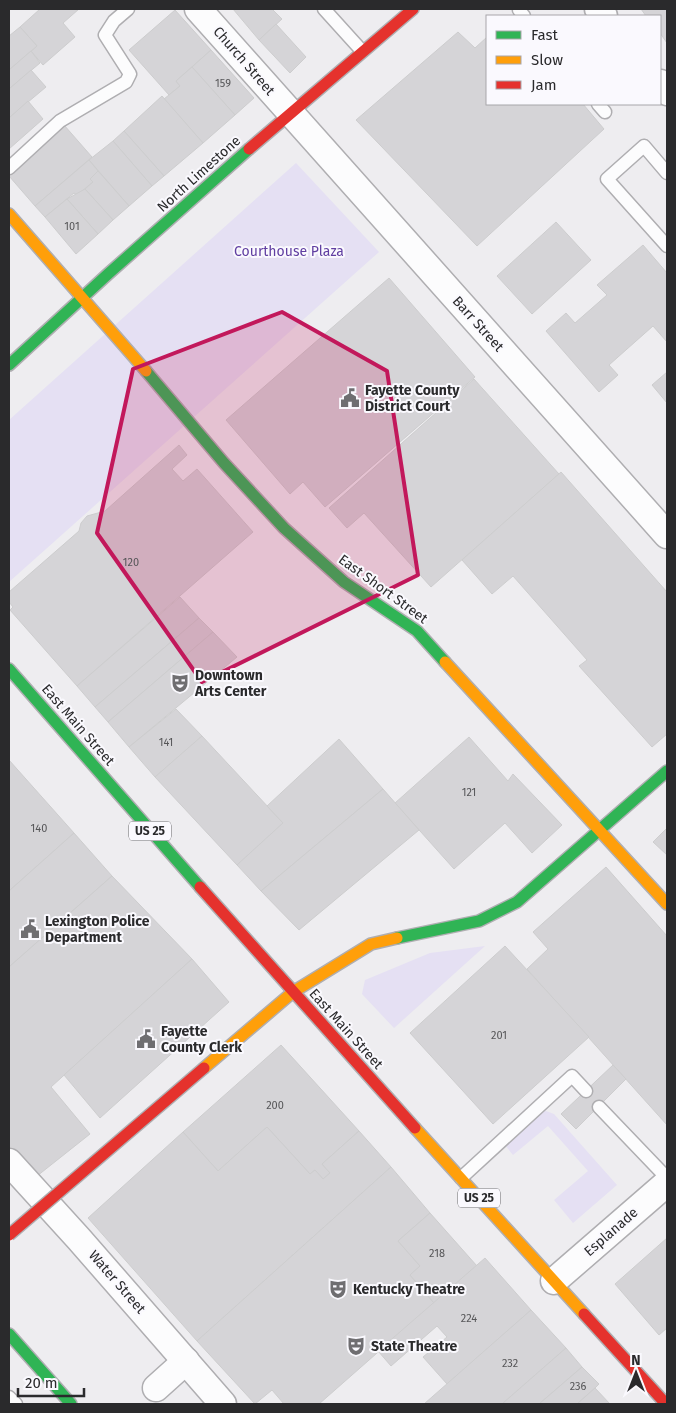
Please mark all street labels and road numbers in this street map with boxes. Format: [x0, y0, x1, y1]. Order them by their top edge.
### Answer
street label: Church Street [209, 23, 279, 100]
street label: North Limestone [154, 132, 244, 216]
street label: Barr Street [449, 293, 508, 356]
street label: East Short Street [335, 551, 432, 628]
street label: East Main Street [38, 681, 119, 770]
road number: US 25 [129, 821, 171, 840]
street label: East Main Street [305, 985, 387, 1073]
road number: US 25 [458, 1188, 500, 1208]
street label: Esplanade [581, 1204, 641, 1260]
street label: Water Street [85, 1247, 150, 1318]

